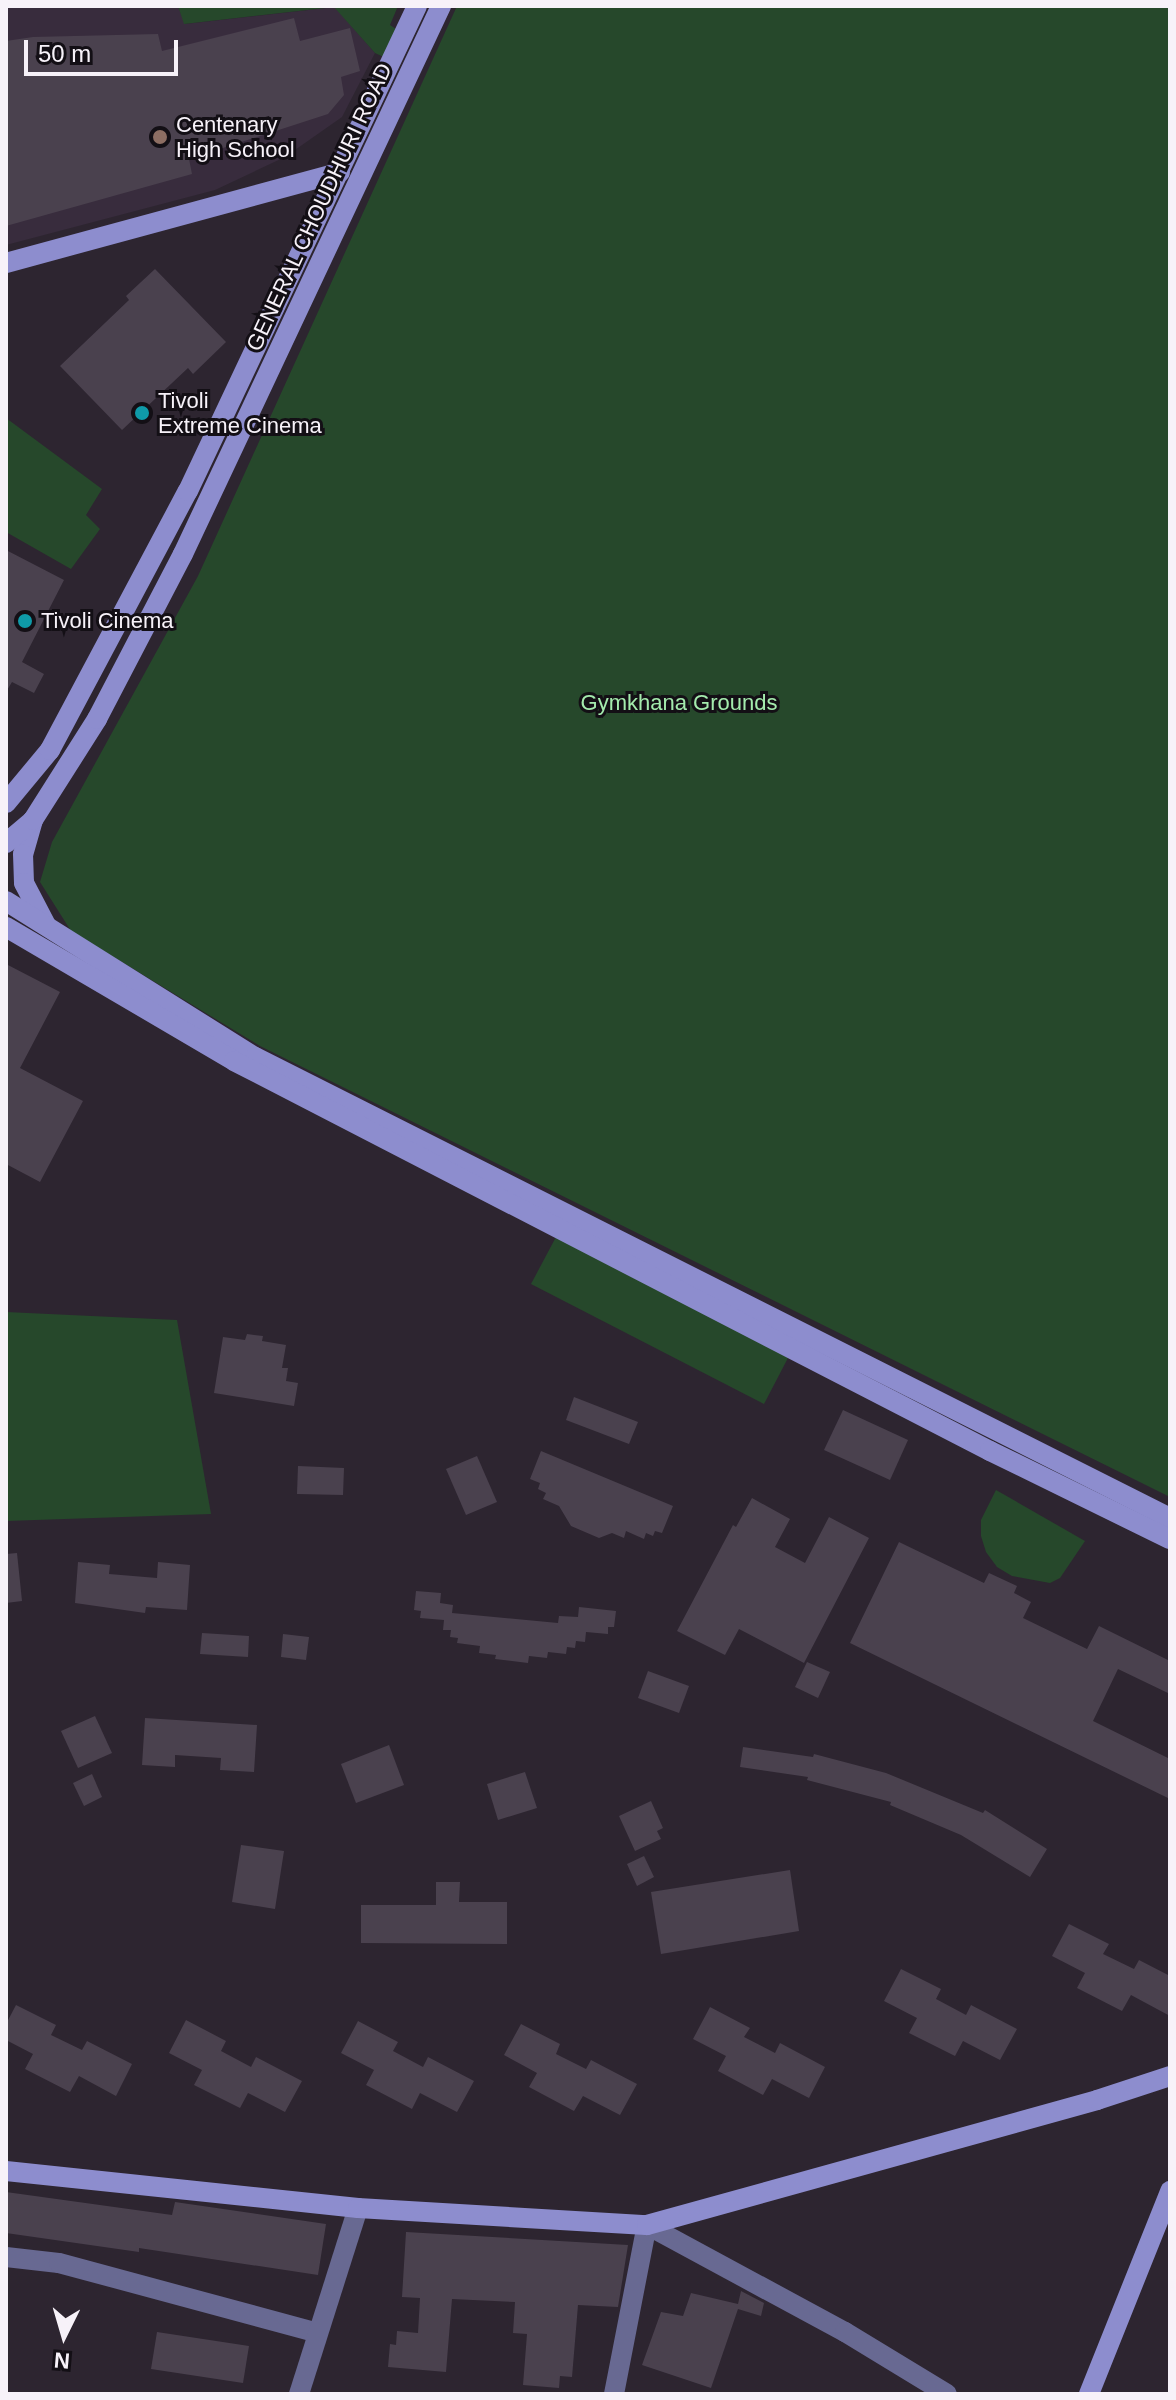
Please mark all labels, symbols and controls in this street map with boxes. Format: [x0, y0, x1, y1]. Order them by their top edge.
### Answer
scale bar [28, 24, 182, 74]
text: 50 m [38, 40, 91, 67]
street label: GENERAL CHOUDHURI ROAD [240, 59, 398, 355]
place label: Centenary High School [176, 111, 295, 162]
marker: Centenary High School [151, 128, 169, 146]
place label: Tivoli Extreme Cinema [158, 387, 322, 438]
marker: Tivoli Extreme Cinema [133, 404, 151, 422]
place label: Tivoli Cinema [41, 608, 173, 634]
marker: Tivoli Cinema [16, 612, 34, 630]
park label: Gymkhana Grounds [581, 690, 777, 716]
north arrow [24, 2296, 104, 2376]
text: N [53, 2347, 71, 2374]

